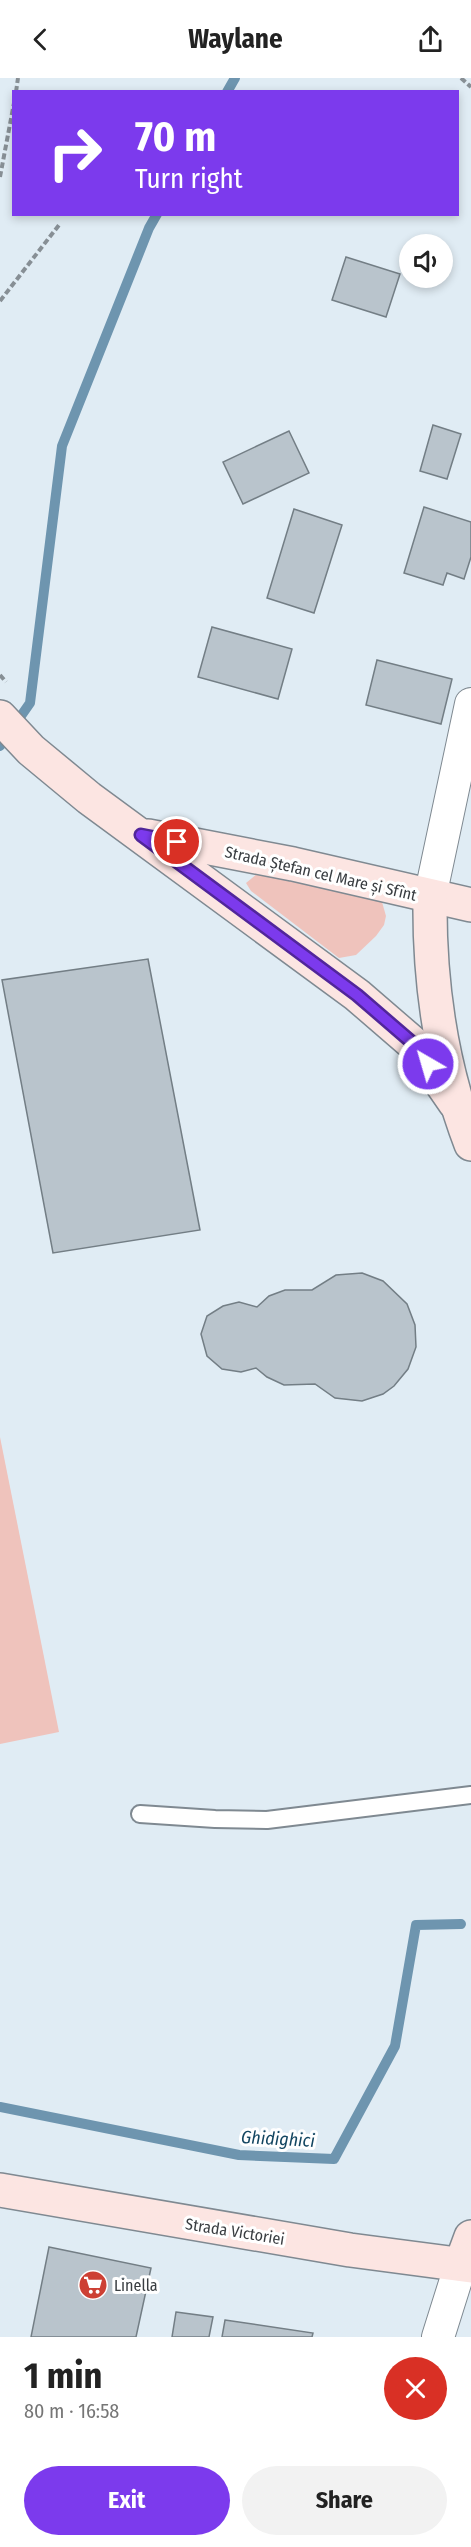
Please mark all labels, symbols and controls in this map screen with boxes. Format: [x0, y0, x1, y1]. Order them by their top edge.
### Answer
icon: back [24, 23, 57, 56]
text: Waylane [188, 23, 283, 55]
icon: share [414, 23, 447, 56]
text: 70 m [135, 112, 216, 162]
icon: right [36, 114, 114, 192]
text: Turn right [135, 163, 243, 195]
map controls [399, 234, 453, 288]
button: sound [399, 234, 453, 288]
pin [151, 816, 202, 867]
icon: arrive [160, 825, 193, 858]
street label: Strada Ștefan cel Mare și Sfînt [223, 842, 419, 906]
position arrow [396, 1032, 460, 1096]
water label: Ghidighici [241, 2126, 316, 2152]
street label: Strada Victoriei [184, 2214, 286, 2249]
supermarket icon: Linella [77, 2269, 109, 2301]
place label: Linella [114, 2276, 158, 2295]
text: 1 min [24, 2354, 102, 2398]
button: close [384, 2357, 447, 2420]
text: 80 m · 16:58 [24, 2399, 119, 2423]
button: Exit [24, 2466, 230, 2535]
button: Share [242, 2466, 447, 2535]

